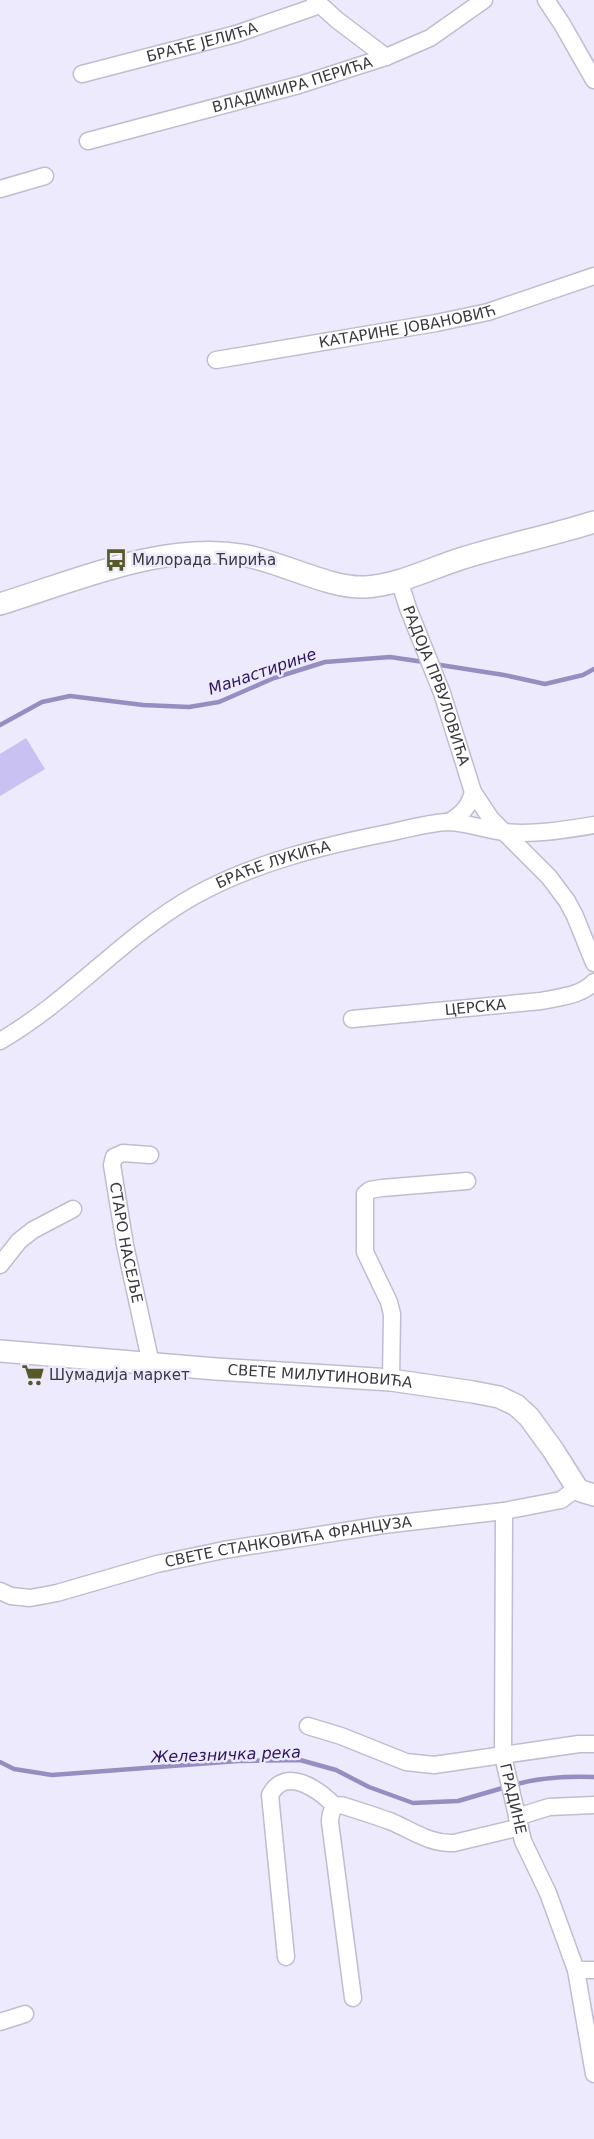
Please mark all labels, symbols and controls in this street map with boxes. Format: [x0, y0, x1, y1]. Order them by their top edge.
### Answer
street label: БРАЋЕ ЈЕЛИЋА [145, 18, 260, 66]
street label: ВЛАДИМИРА ПЕРИЋА [210, 53, 376, 117]
street label: КАТАРИНЕ ЈОВАНОВИЋ [317, 301, 498, 352]
bus stop icon: Милорада Ћирића [103, 547, 129, 573]
place label: Милорада Ћирића [132, 551, 276, 569]
street label: РАДОЈА ПРВУЛОВИЋА [399, 603, 473, 768]
water label: Манастирине [206, 644, 319, 699]
street label: БРАЋЕ ЛУКИЋА [213, 837, 333, 892]
street label: ЦЕРСКА [444, 995, 508, 1019]
street label: СТАРО НАСЕЉЕ [106, 1181, 146, 1305]
street label: СВЕТЕ МИЛУТИНОВИЋА [227, 1361, 414, 1392]
supermarket icon: Шумадија маркет [20, 1362, 46, 1388]
place label: Шумадија маркет [49, 1366, 190, 1384]
street label: СВЕТЕ СТАНКОВИЋА ФРАНЦУЗА [163, 1513, 413, 1571]
water label: Железничка река [150, 1742, 301, 1767]
street label: ГРАДИНЕ [496, 1762, 530, 1836]

